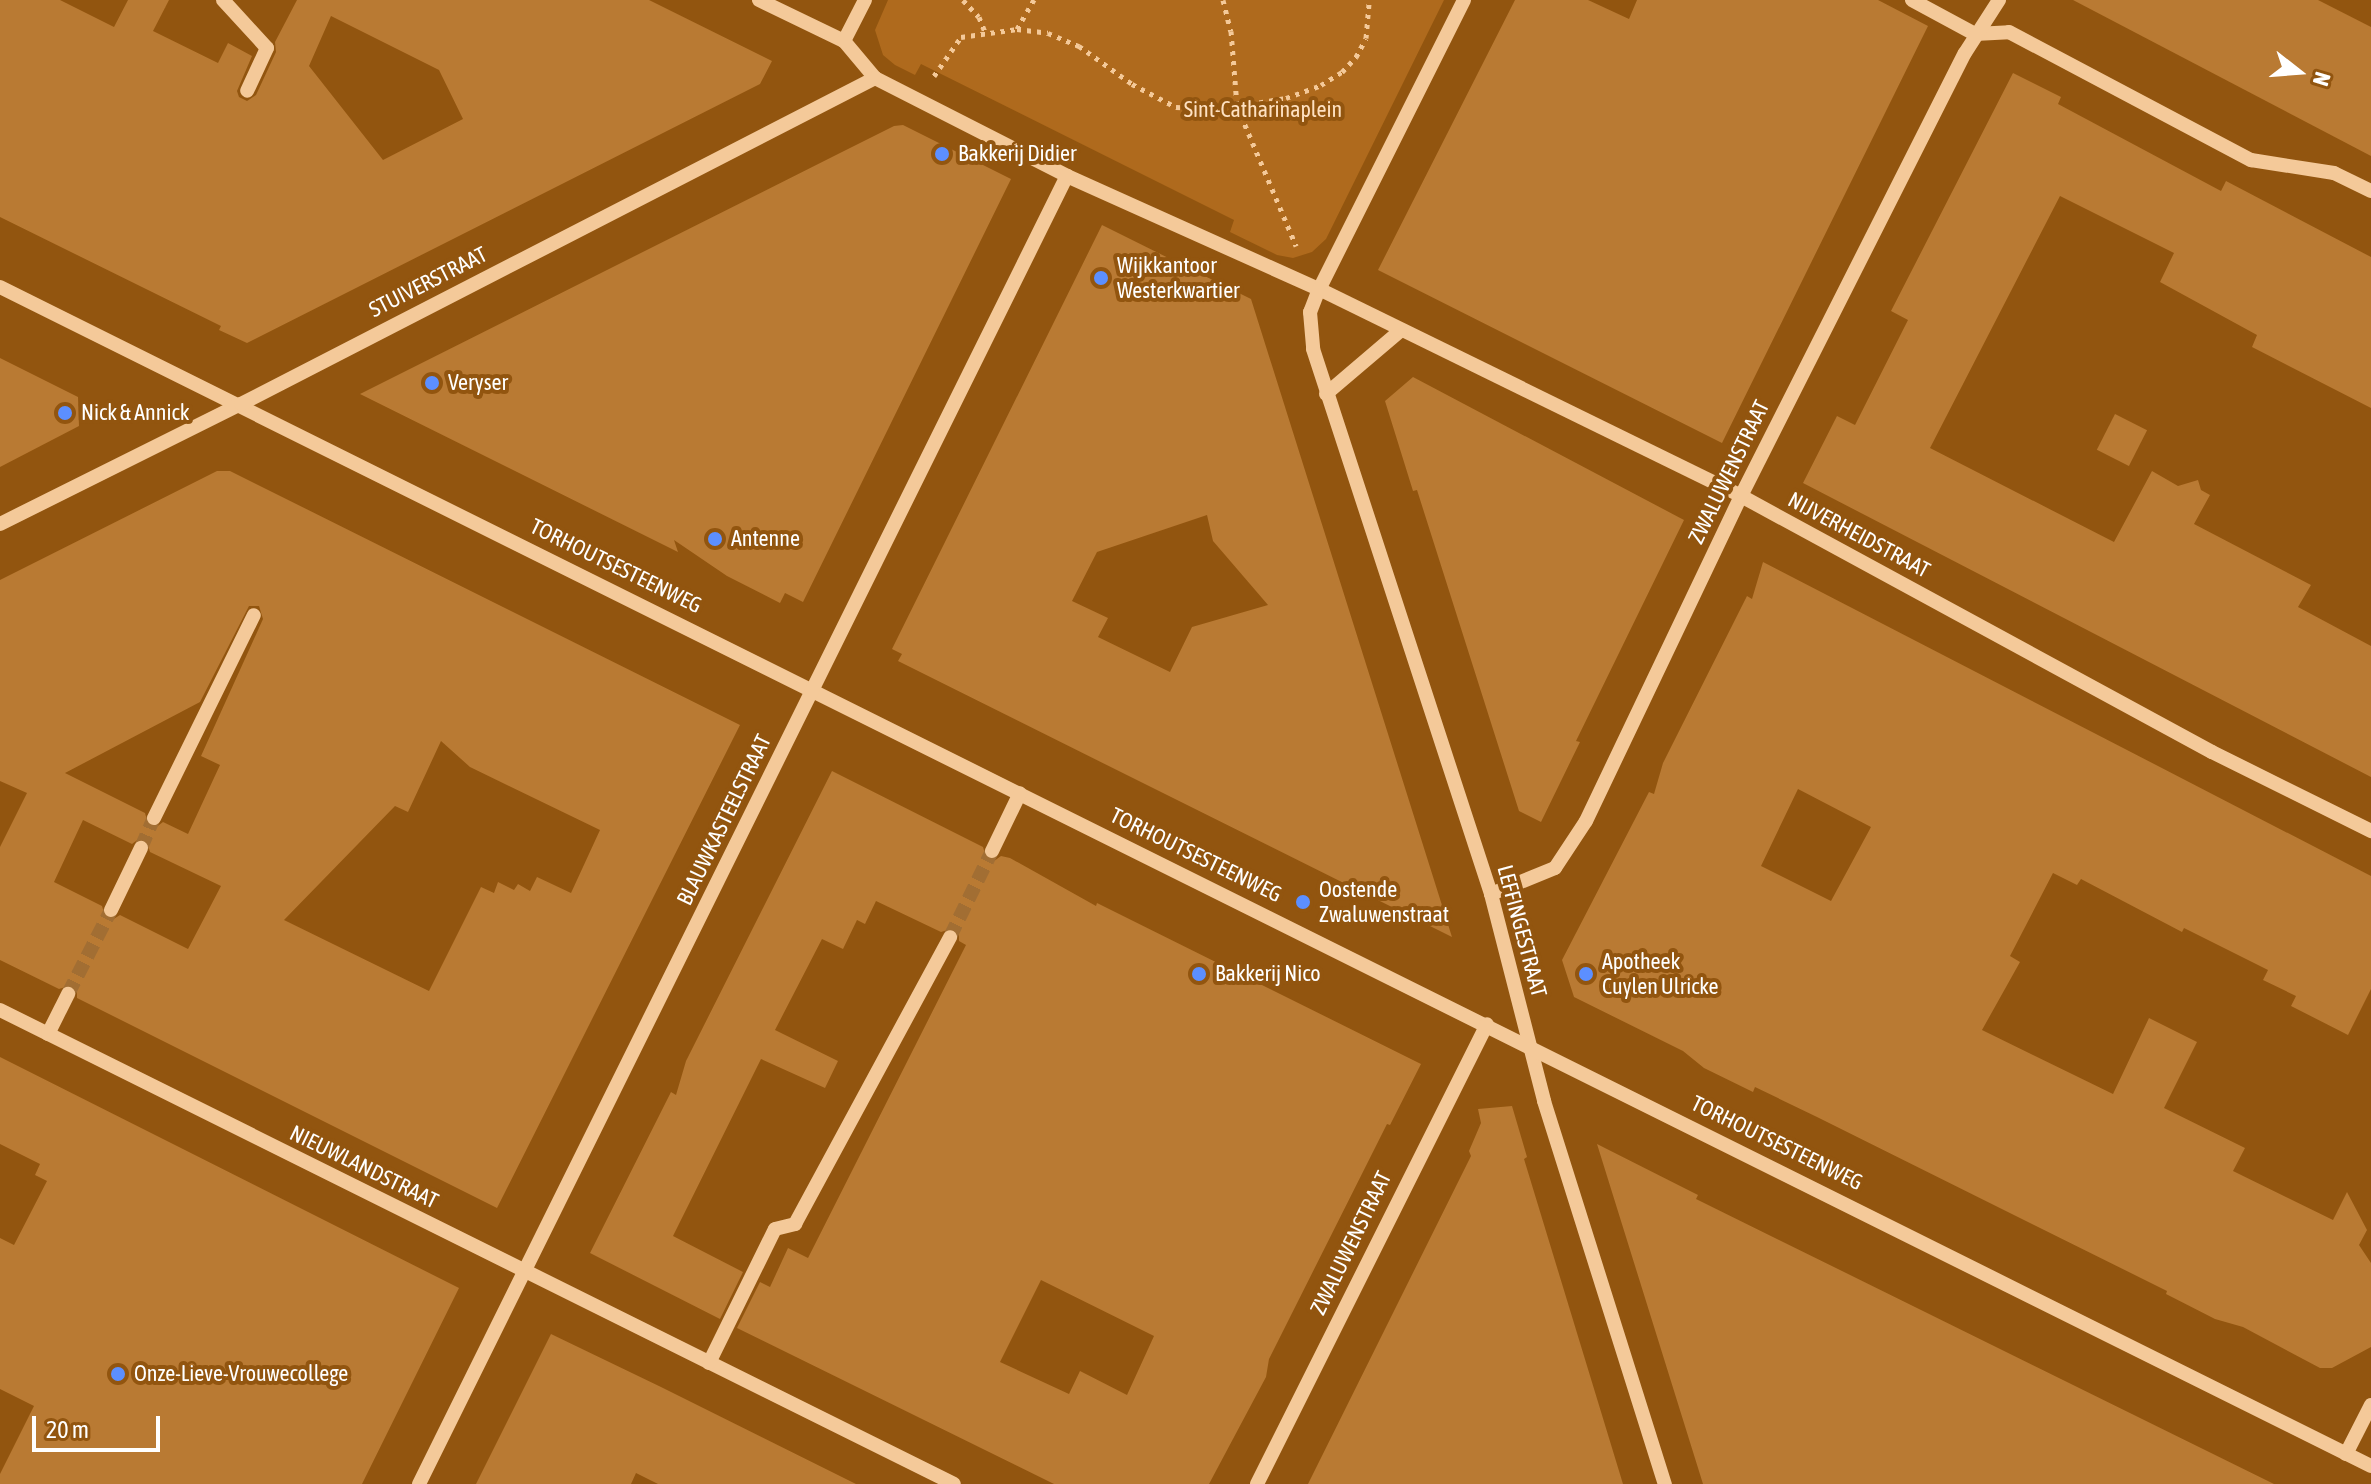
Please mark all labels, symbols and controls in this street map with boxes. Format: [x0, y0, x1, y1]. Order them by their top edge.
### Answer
north arrow [2259, 32, 2339, 112]
text: N [2308, 69, 2336, 89]
park label: Sint-Catharinaplein [1184, 97, 1342, 123]
place label: Bakkerij Didier [958, 141, 1077, 167]
marker: Bakkerij Didier [933, 145, 951, 163]
street label: STUIVERSTRAAT [365, 241, 491, 323]
place label: Wijkkantoor Westerkwartier [1117, 252, 1240, 304]
marker: Wijkkantoor Westerkwartier [1092, 269, 1110, 287]
place label: Veryser [448, 370, 508, 396]
marker: Veryser [423, 374, 441, 392]
street label: ZWALUWENSTRAAT [1683, 396, 1775, 548]
place label: Nick & Annick [81, 400, 189, 426]
marker: Nick & Annick [56, 404, 74, 422]
street label: NIJVERHEIDSTRAAT [1783, 486, 1935, 584]
street label: TORHOUTSESTEENWEG [526, 513, 706, 619]
place label: Antenne [731, 526, 800, 552]
marker: Antenne [706, 530, 724, 548]
street label: BLAUWKASTEELSTRAAT [671, 730, 777, 910]
street label: TORHOUTSESTEENWEG [1106, 802, 1286, 908]
street label: LEFFINGESTRAAT [1492, 862, 1552, 1000]
place label: Oostende Zwaluwenstraat [1319, 876, 1449, 928]
marker: Oostende Zwaluwenstraat [1294, 893, 1312, 911]
place label: Apotheek Cuylen Ulricke [1602, 948, 1719, 1000]
place label: Bakkerij Nico [1215, 961, 1321, 987]
marker: Bakkerij Nico [1190, 965, 1208, 983]
marker: Apotheek Cuylen Ulricke [1577, 965, 1595, 983]
street label: TORHOUTSESTEENWEG [1687, 1090, 1867, 1196]
street label: NIEUWLANDSTRAAT [286, 1120, 442, 1214]
street label: ZWALUWENSTRAAT [1305, 1167, 1397, 1319]
place label: Onze-Lieve-Vrouwecollege [134, 1361, 348, 1387]
marker: Onze-Lieve-Vrouwecollege [109, 1365, 127, 1383]
scale bar [36, 1400, 164, 1450]
text: 20 m [46, 1416, 89, 1443]

